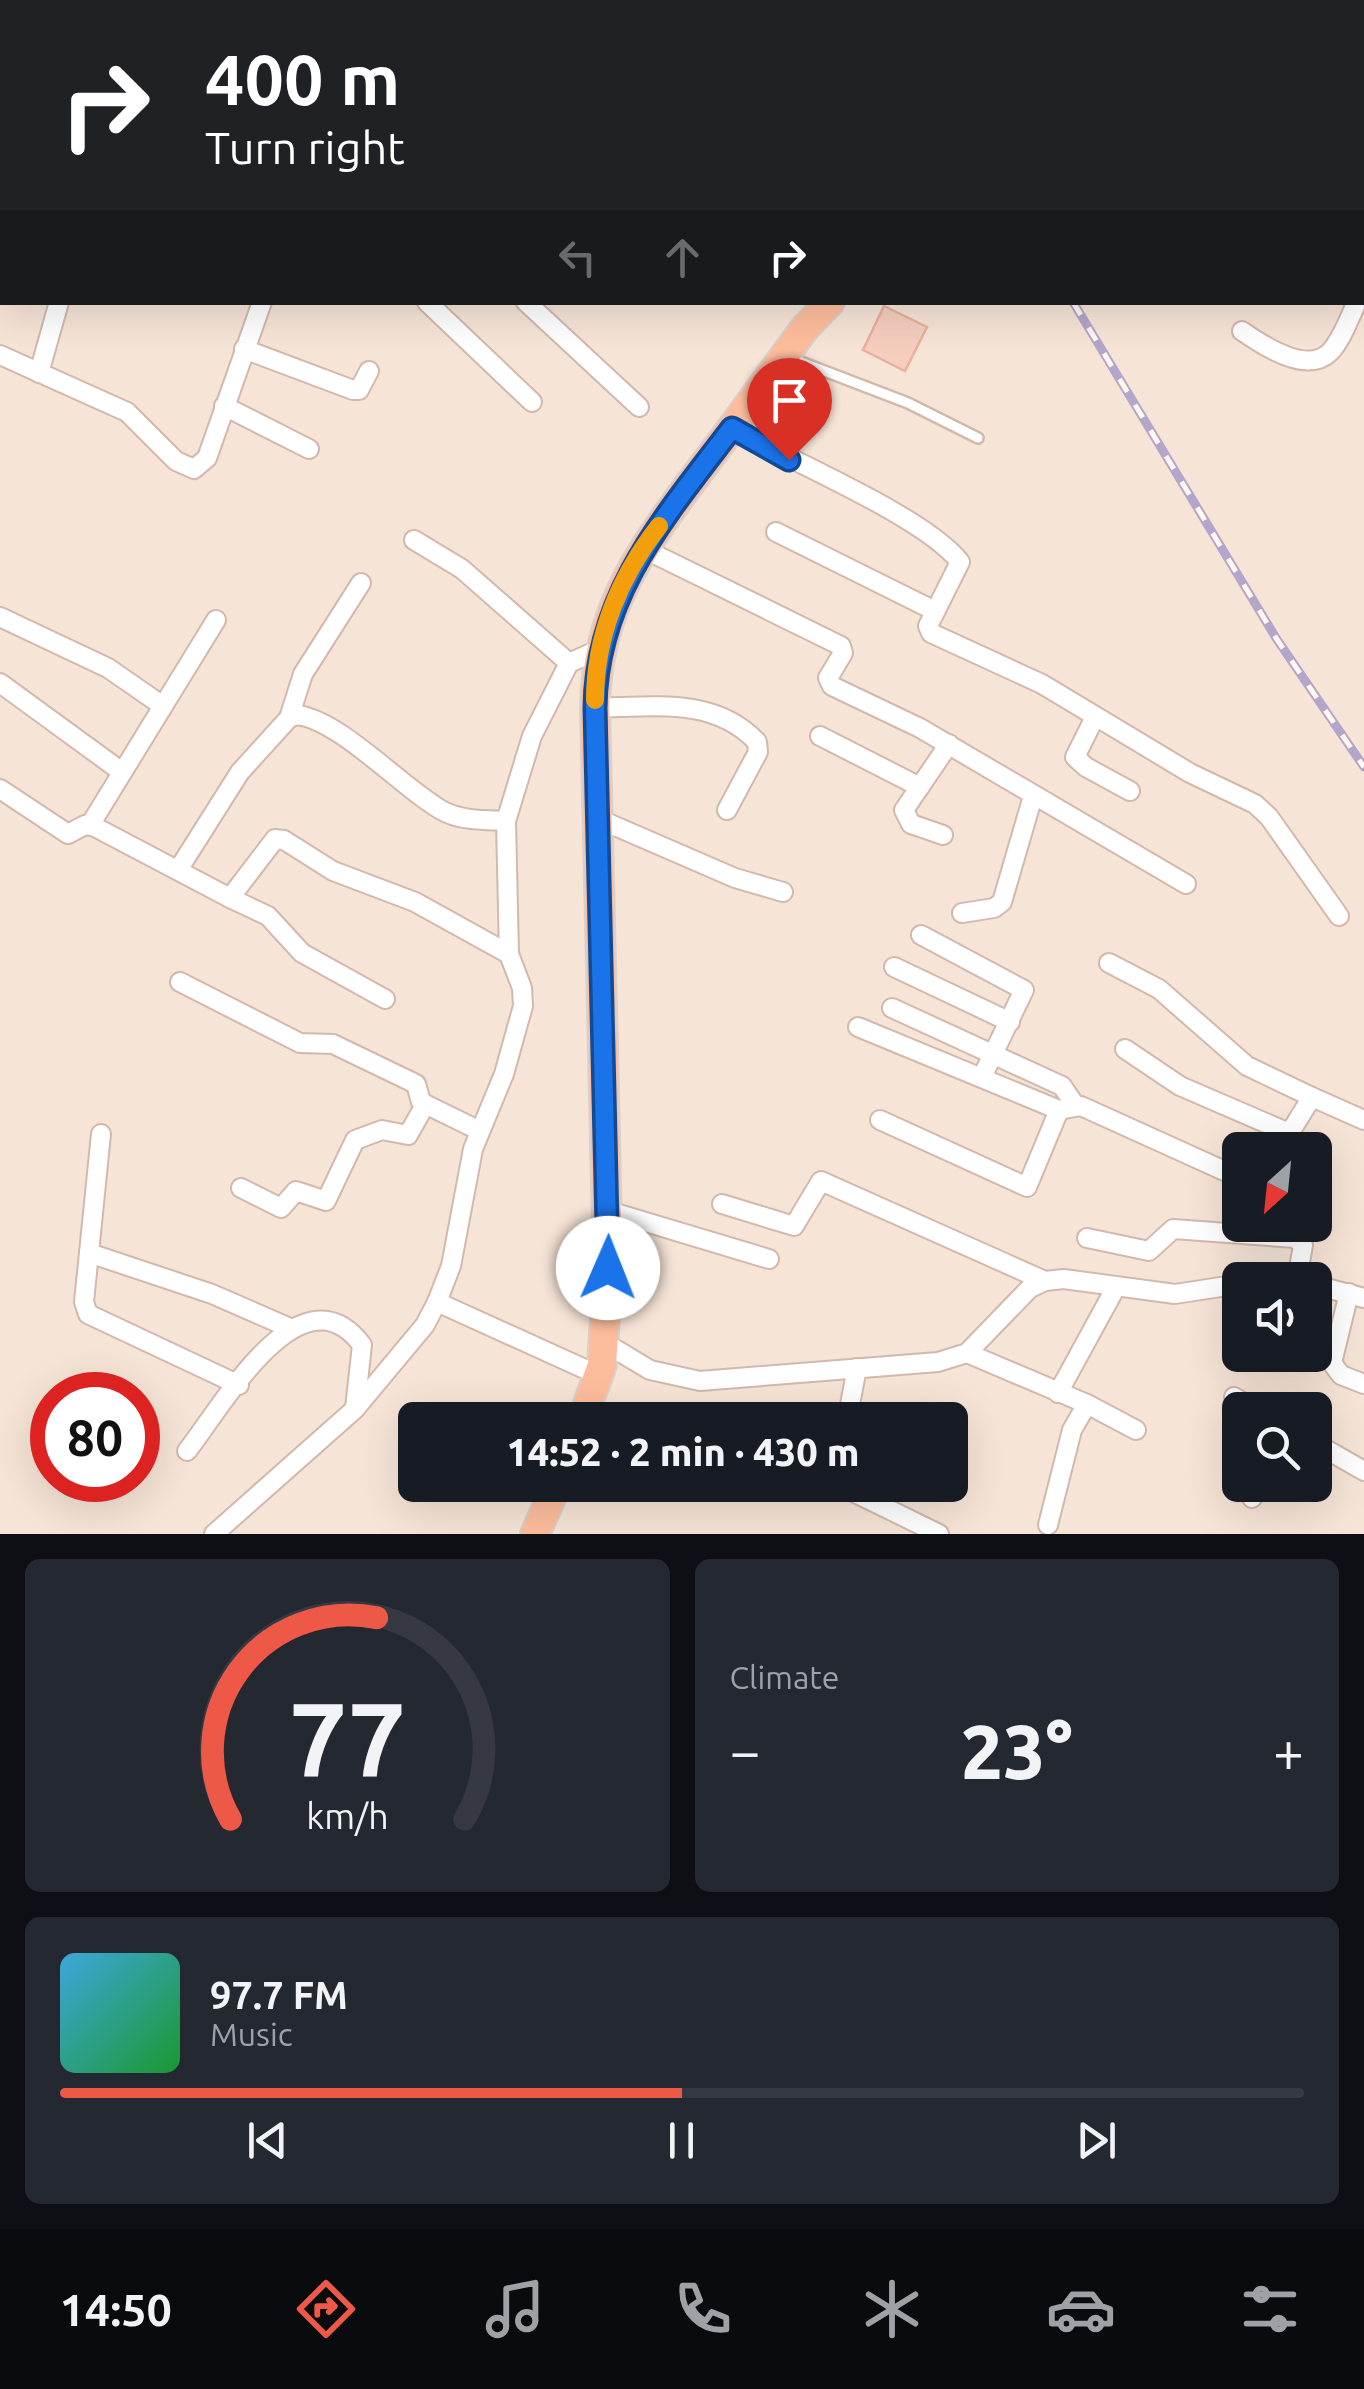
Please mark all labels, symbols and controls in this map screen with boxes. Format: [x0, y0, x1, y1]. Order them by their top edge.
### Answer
icon: right [40, 40, 170, 170]
text: 400 m [205, 40, 400, 118]
text: Turn right [205, 122, 405, 173]
icon: left [550, 230, 605, 285]
icon: ahead [655, 230, 710, 285]
icon: right [760, 230, 815, 285]
pin [747, 358, 832, 461]
icon: arrive [762, 373, 817, 428]
north arrow [1222, 1132, 1332, 1242]
map controls [1222, 1132, 1332, 1502]
position arrow [556, 1216, 660, 1320]
button: sound [1222, 1262, 1332, 1372]
speed limit sign: 80 [30, 1372, 160, 1502]
button: search [1222, 1392, 1332, 1502]
text: 14:52 · 2 min · 430 m [506, 1431, 860, 1473]
text: Climate [730, 1659, 840, 1695]
text: 77 [289, 1680, 406, 1797]
text: 23° [961, 1709, 1073, 1793]
text: − [730, 1720, 761, 1781]
text: + [1273, 1720, 1304, 1781]
text: km/h [306, 1796, 389, 1836]
text: 97.7 FM [210, 1974, 348, 2016]
text: Music [210, 2016, 293, 2052]
icon: previous [240, 2113, 295, 2168]
icon: pause [654, 2113, 709, 2168]
icon: next [1069, 2113, 1124, 2168]
icon: directions [291, 2274, 361, 2344]
icon: music [480, 2274, 550, 2344]
icon: phone [668, 2274, 738, 2344]
icon: climate [857, 2274, 927, 2344]
icon: car [1046, 2274, 1116, 2344]
icon: filters [1235, 2274, 1305, 2344]
text: 14:50 [59, 2284, 172, 2335]

